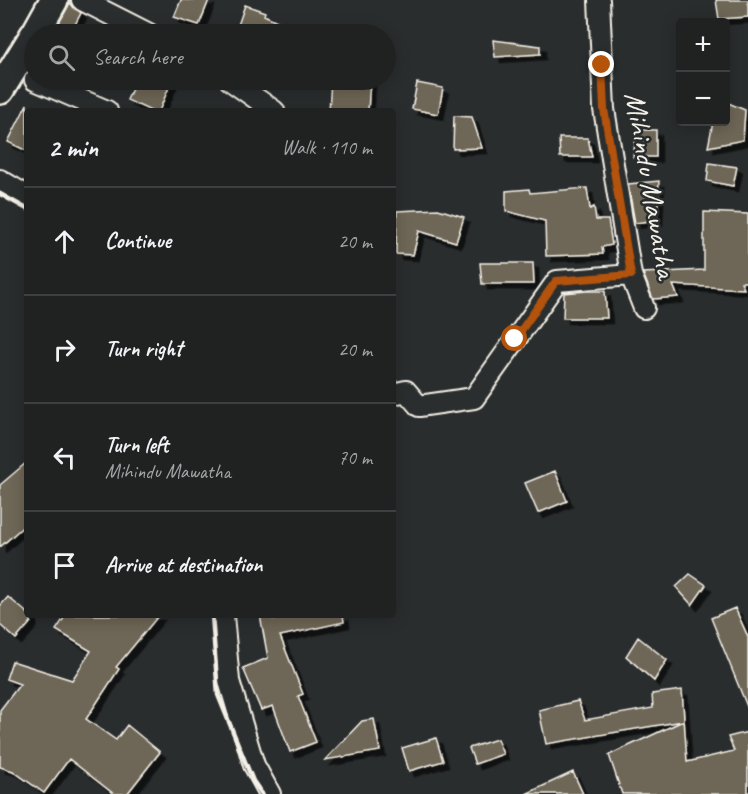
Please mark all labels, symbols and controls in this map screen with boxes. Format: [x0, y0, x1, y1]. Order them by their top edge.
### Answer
map controls [676, 18, 730, 126]
button: + [676, 18, 730, 72]
search box [24, 24, 396, 90]
icon: search [45, 41, 78, 74]
text: Search here [93, 43, 183, 71]
route end [588, 51, 614, 77]
button: − [676, 72, 730, 126]
street label: Mihindu Mawatha [616, 89, 687, 284]
text: 2 min [48, 131, 98, 164]
text: Walk · 110 m [282, 135, 372, 160]
icon: ahead [48, 225, 81, 258]
text: Continue [105, 227, 171, 255]
text: 20 m [338, 229, 372, 254]
route start [501, 325, 527, 351]
icon: right [48, 333, 81, 366]
text: Turn right [105, 335, 182, 363]
text: 20 m [338, 337, 372, 362]
text: Turn left [105, 431, 169, 459]
icon: left [48, 441, 81, 474]
text: 70 m [338, 445, 372, 470]
text: Mihindu Mawatha [105, 459, 231, 484]
icon: arrive [48, 549, 81, 582]
text: Arrive at destination [105, 551, 262, 579]

